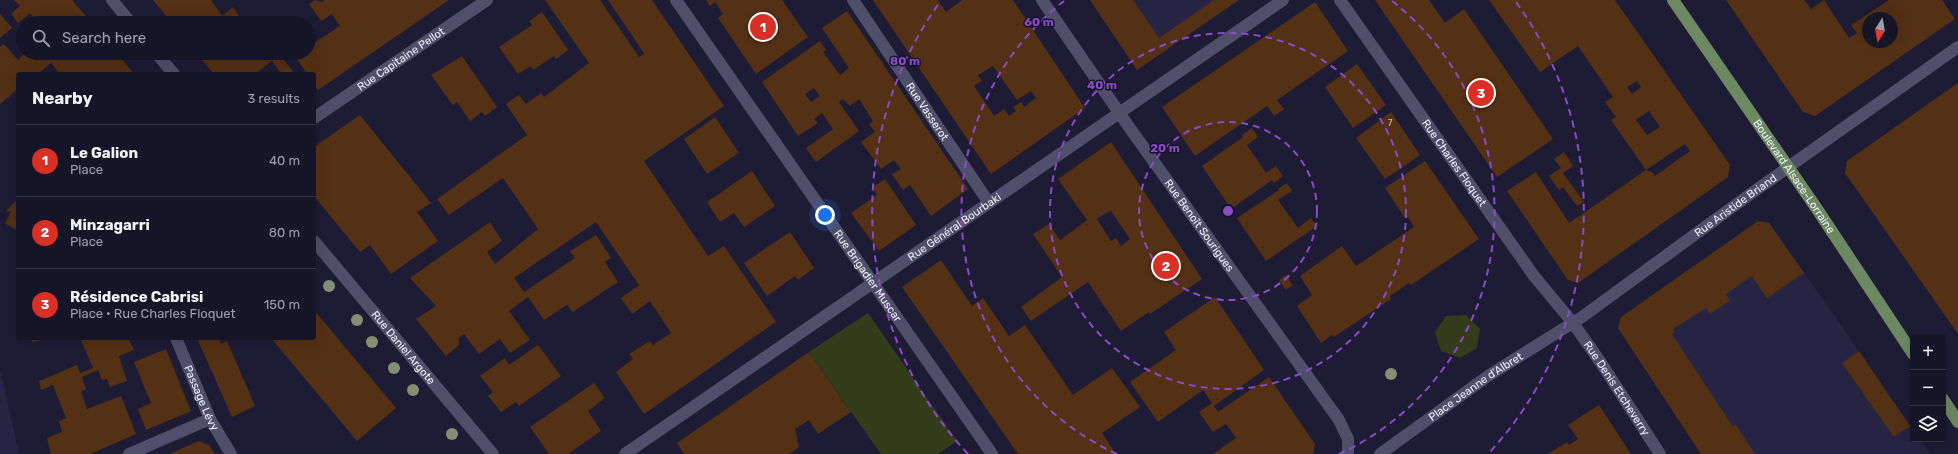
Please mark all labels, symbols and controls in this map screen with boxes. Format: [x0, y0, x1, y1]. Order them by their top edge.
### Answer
pin: 1 [750, 12, 776, 42]
north arrow [1862, 12, 1898, 48]
text: 60 m [1024, 15, 1054, 29]
search box [16, 16, 316, 60]
street label: Rue Capitaine Pellot [354, 24, 448, 93]
icon: search [30, 27, 52, 49]
text: Search here [62, 29, 146, 47]
text: 80 m [890, 54, 920, 68]
text: 40 m [1087, 78, 1117, 92]
pin: 3 [1468, 78, 1494, 108]
street label: Rue Vasserot [903, 80, 952, 143]
text: Nearby [32, 88, 93, 108]
text: 3 results [248, 91, 300, 106]
street label: Rue Charles Floquet [1419, 117, 1490, 209]
street label: Boulevard Alsace-Lorraine [1751, 117, 1838, 236]
house number: 7 [1388, 118, 1393, 128]
text: 20 m [1150, 141, 1180, 155]
text: Le Galion [70, 144, 138, 162]
text: 1 [42, 153, 48, 168]
text: 40 m [269, 153, 300, 168]
text: Place [70, 162, 103, 177]
street label: Rue Aristide Briand [1692, 171, 1779, 239]
street label: Rue Benoît Sourigues [1162, 177, 1237, 274]
street label: Rue Général Bourbaki [905, 190, 1003, 264]
centre of rings [1221, 204, 1235, 218]
your location [815, 205, 835, 225]
text: Minzagarri [70, 216, 150, 234]
text: 2 [41, 225, 49, 240]
text: 80 m [269, 225, 300, 240]
street label: Rue Brigadier Muscar [831, 227, 905, 325]
text: Place [70, 234, 103, 249]
pin: 2 [1153, 251, 1179, 281]
text: Résidence Cabrisi [70, 288, 203, 306]
text: 3 [41, 297, 49, 312]
text: 150 m [264, 297, 300, 312]
text: Place · Rue Charles Floquet [70, 306, 236, 321]
street label: Rue Daniel Argote [369, 308, 438, 387]
map controls [1910, 334, 1946, 442]
button: + [1910, 334, 1946, 370]
street label: Rue Denis Etcheverry [1581, 338, 1653, 438]
street label: Place Jeanne d'Albret [1426, 349, 1526, 423]
street label: Passage Lévy [182, 363, 222, 433]
button: − [1910, 370, 1946, 406]
button: layers [1910, 406, 1946, 442]

